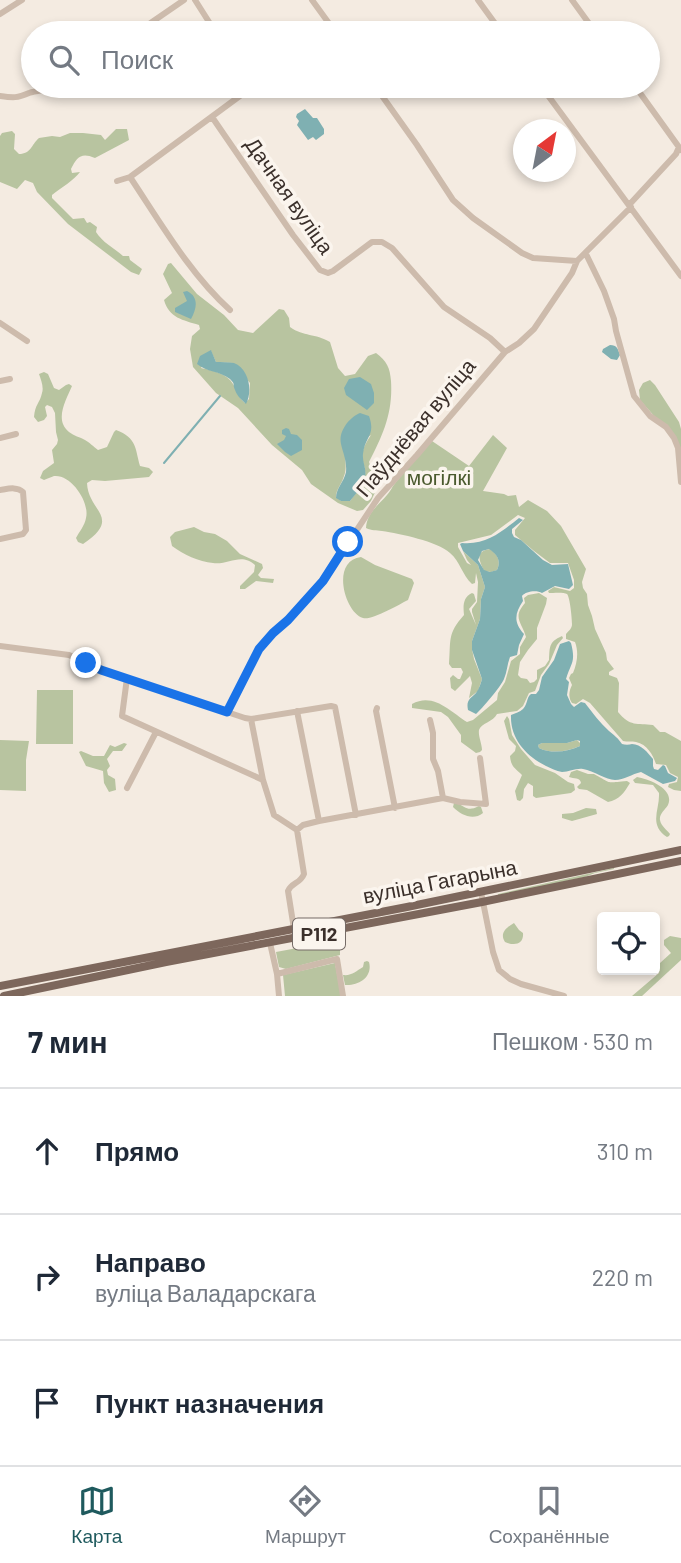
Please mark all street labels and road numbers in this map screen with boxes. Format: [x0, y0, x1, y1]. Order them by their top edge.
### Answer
street label: Дачная вуліца [241, 132, 340, 259]
street label: Паўднёвая вуліца [350, 353, 480, 501]
street label: вуліца Гагарына [361, 853, 519, 908]
road number: Р112 [293, 918, 345, 950]

